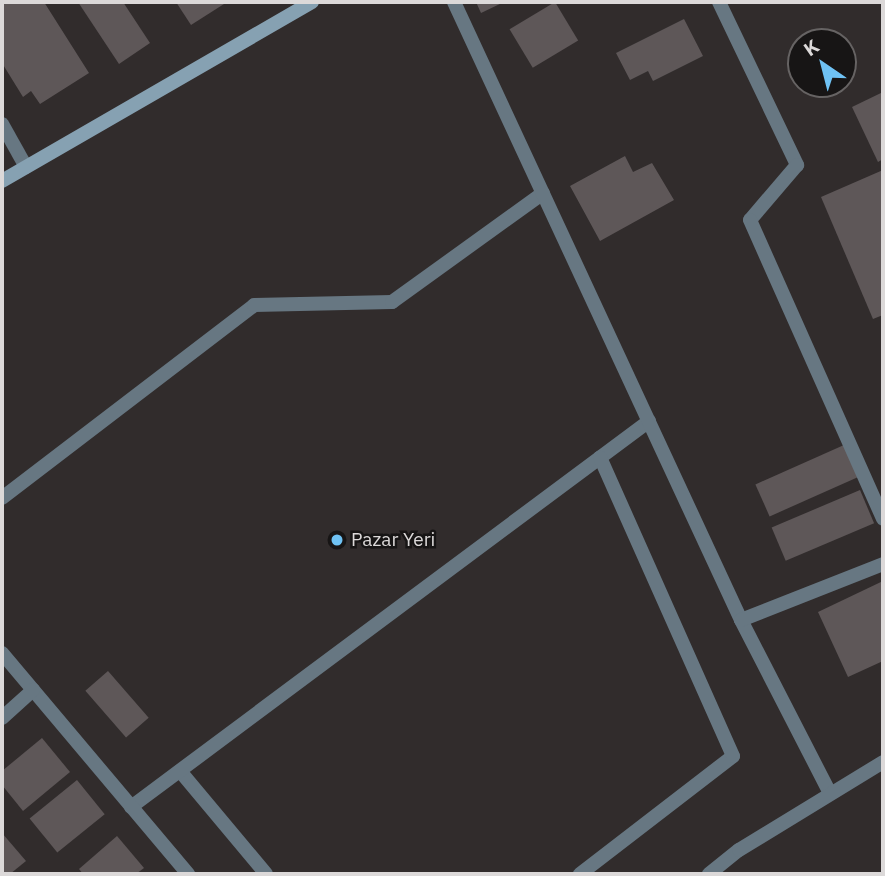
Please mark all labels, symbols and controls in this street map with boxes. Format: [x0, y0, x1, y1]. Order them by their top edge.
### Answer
north arrow [787, 28, 857, 98]
text: K [799, 34, 823, 61]
place label: Pazar Yeri [351, 529, 435, 551]
marker: Pazar Yeri [329, 532, 345, 548]

